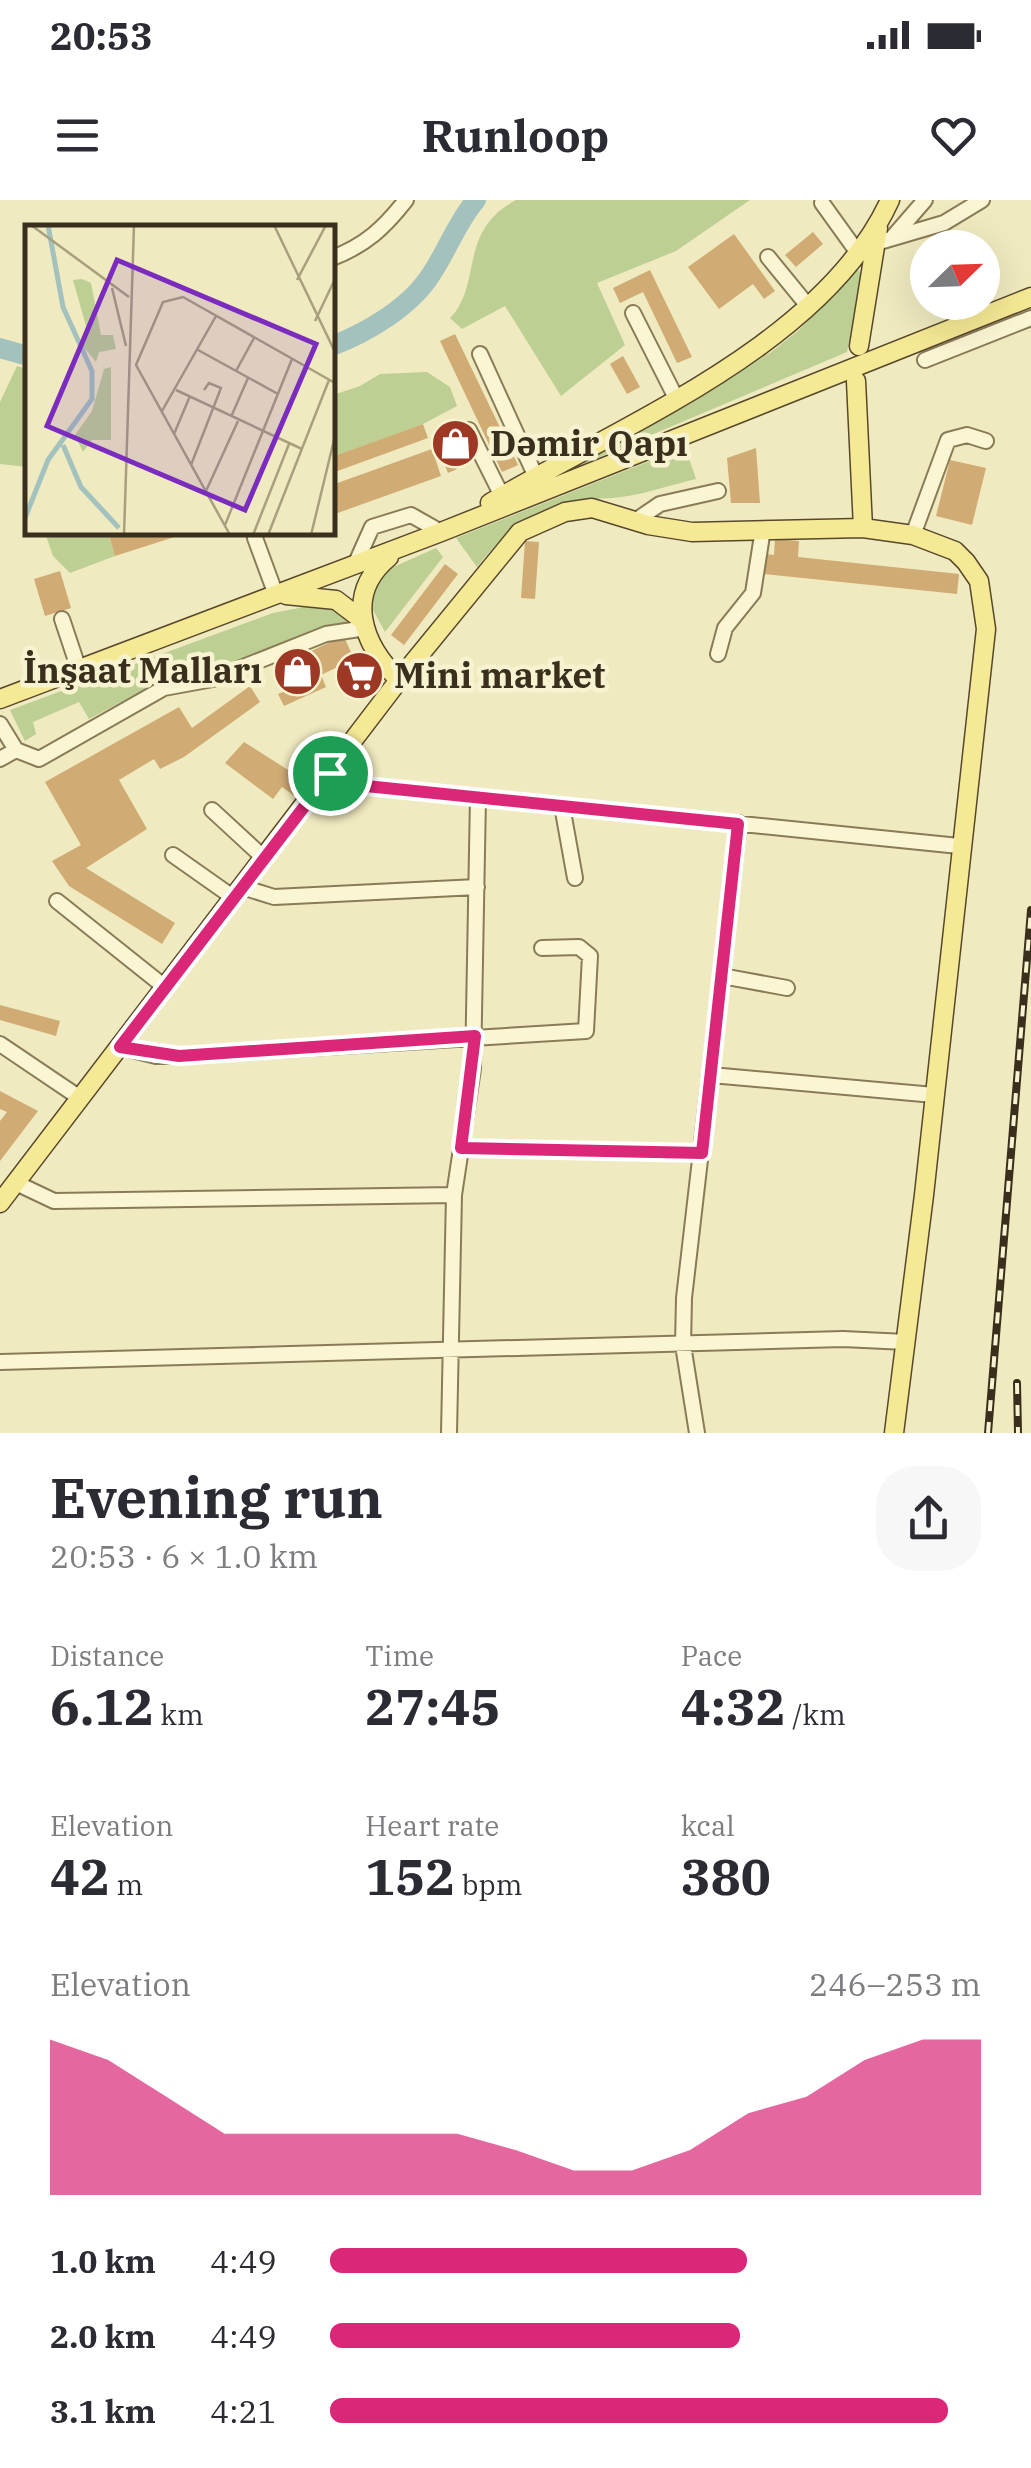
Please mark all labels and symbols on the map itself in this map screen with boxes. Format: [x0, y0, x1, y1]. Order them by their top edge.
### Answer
inset map [25, 225, 335, 535]
north arrow [910, 230, 1000, 320]
shop icon: Dəmir Qapı [429, 418, 481, 470]
place label: Dəmir Qapı [490, 420, 688, 466]
shop icon: İnşaat Malları [271, 645, 323, 697]
place label: İnşaat Malları [23, 647, 262, 693]
supermarket icon: Mini market [333, 650, 385, 702]
place label: Mini market [394, 652, 605, 698]
pin [288, 731, 373, 816]

